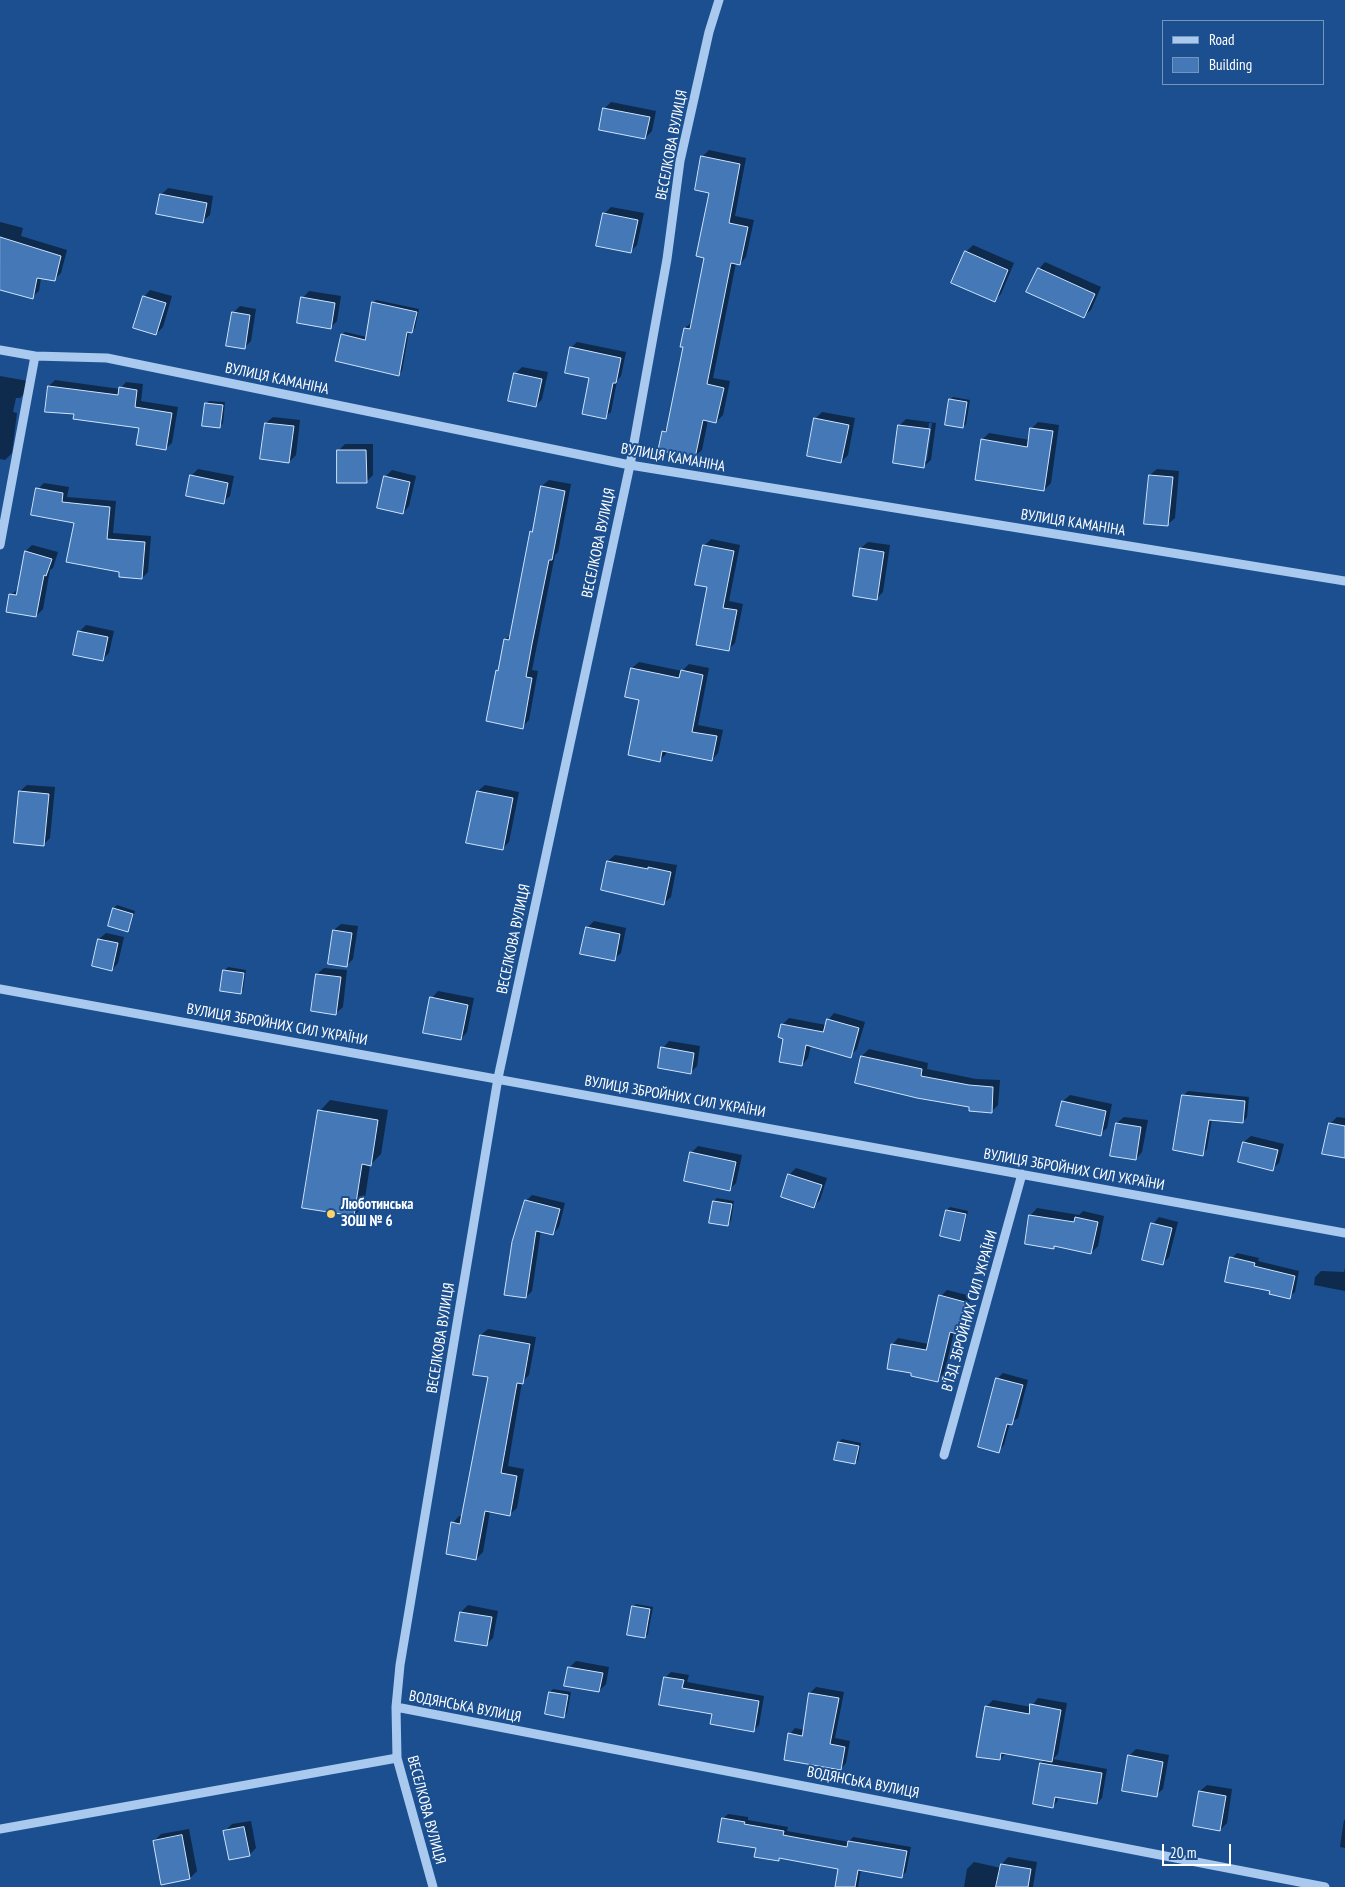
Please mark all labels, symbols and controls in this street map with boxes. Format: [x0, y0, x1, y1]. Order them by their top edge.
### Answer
legend [1162, 20, 1325, 85]
text: Road [1209, 30, 1235, 49]
text: Building [1209, 55, 1252, 74]
street label: ВЕСЕЛКОВА ВУЛИЦЯ [653, 89, 691, 201]
street label: ВУЛИЦЯ КАМАНІНА [224, 359, 330, 399]
street label: ВУЛИЦЯ КАМАНІНА [619, 440, 727, 476]
street label: ВЕСЕЛКОВА ВУЛИЦЯ [579, 487, 619, 599]
street label: ВУЛИЦЯ КАМАНІНА [1019, 506, 1127, 540]
street label: ВЕСЕЛКОВА ВУЛИЦЯ [494, 883, 534, 995]
street label: ВУЛИЦЯ ЗБРОЙНИХ СИЛ УКРАЇНИ [185, 1000, 369, 1050]
street label: ВУЛИЦЯ ЗБРОЙНИХ СИЛ УКРАЇНИ [583, 1072, 767, 1122]
street label: ВУЛИЦЯ ЗБРОЙНИХ СИЛ УКРАЇНИ [982, 1145, 1166, 1195]
place label: Люботинська ЗОШ № 6 [341, 1196, 414, 1231]
marker: Люботинська ЗОШ № 6 [325, 1208, 337, 1220]
street label: В'ЇЗД ЗБРОЙНИХ СИЛ УКРАЇНИ [938, 1228, 1002, 1394]
street label: ВЕСЕЛКОВА ВУЛИЦЯ [423, 1281, 459, 1395]
street label: ВОДЯНСЬКА ВУЛИЦЯ [407, 1687, 523, 1727]
street label: ВЕСЕЛКОВА ВУЛИЦЯ [403, 1754, 449, 1866]
street label: ВОДЯНСЬКА ВУЛИЦЯ [805, 1763, 921, 1803]
scale bar [1165, 1834, 1234, 1866]
text: 20 m [1170, 1843, 1196, 1862]

